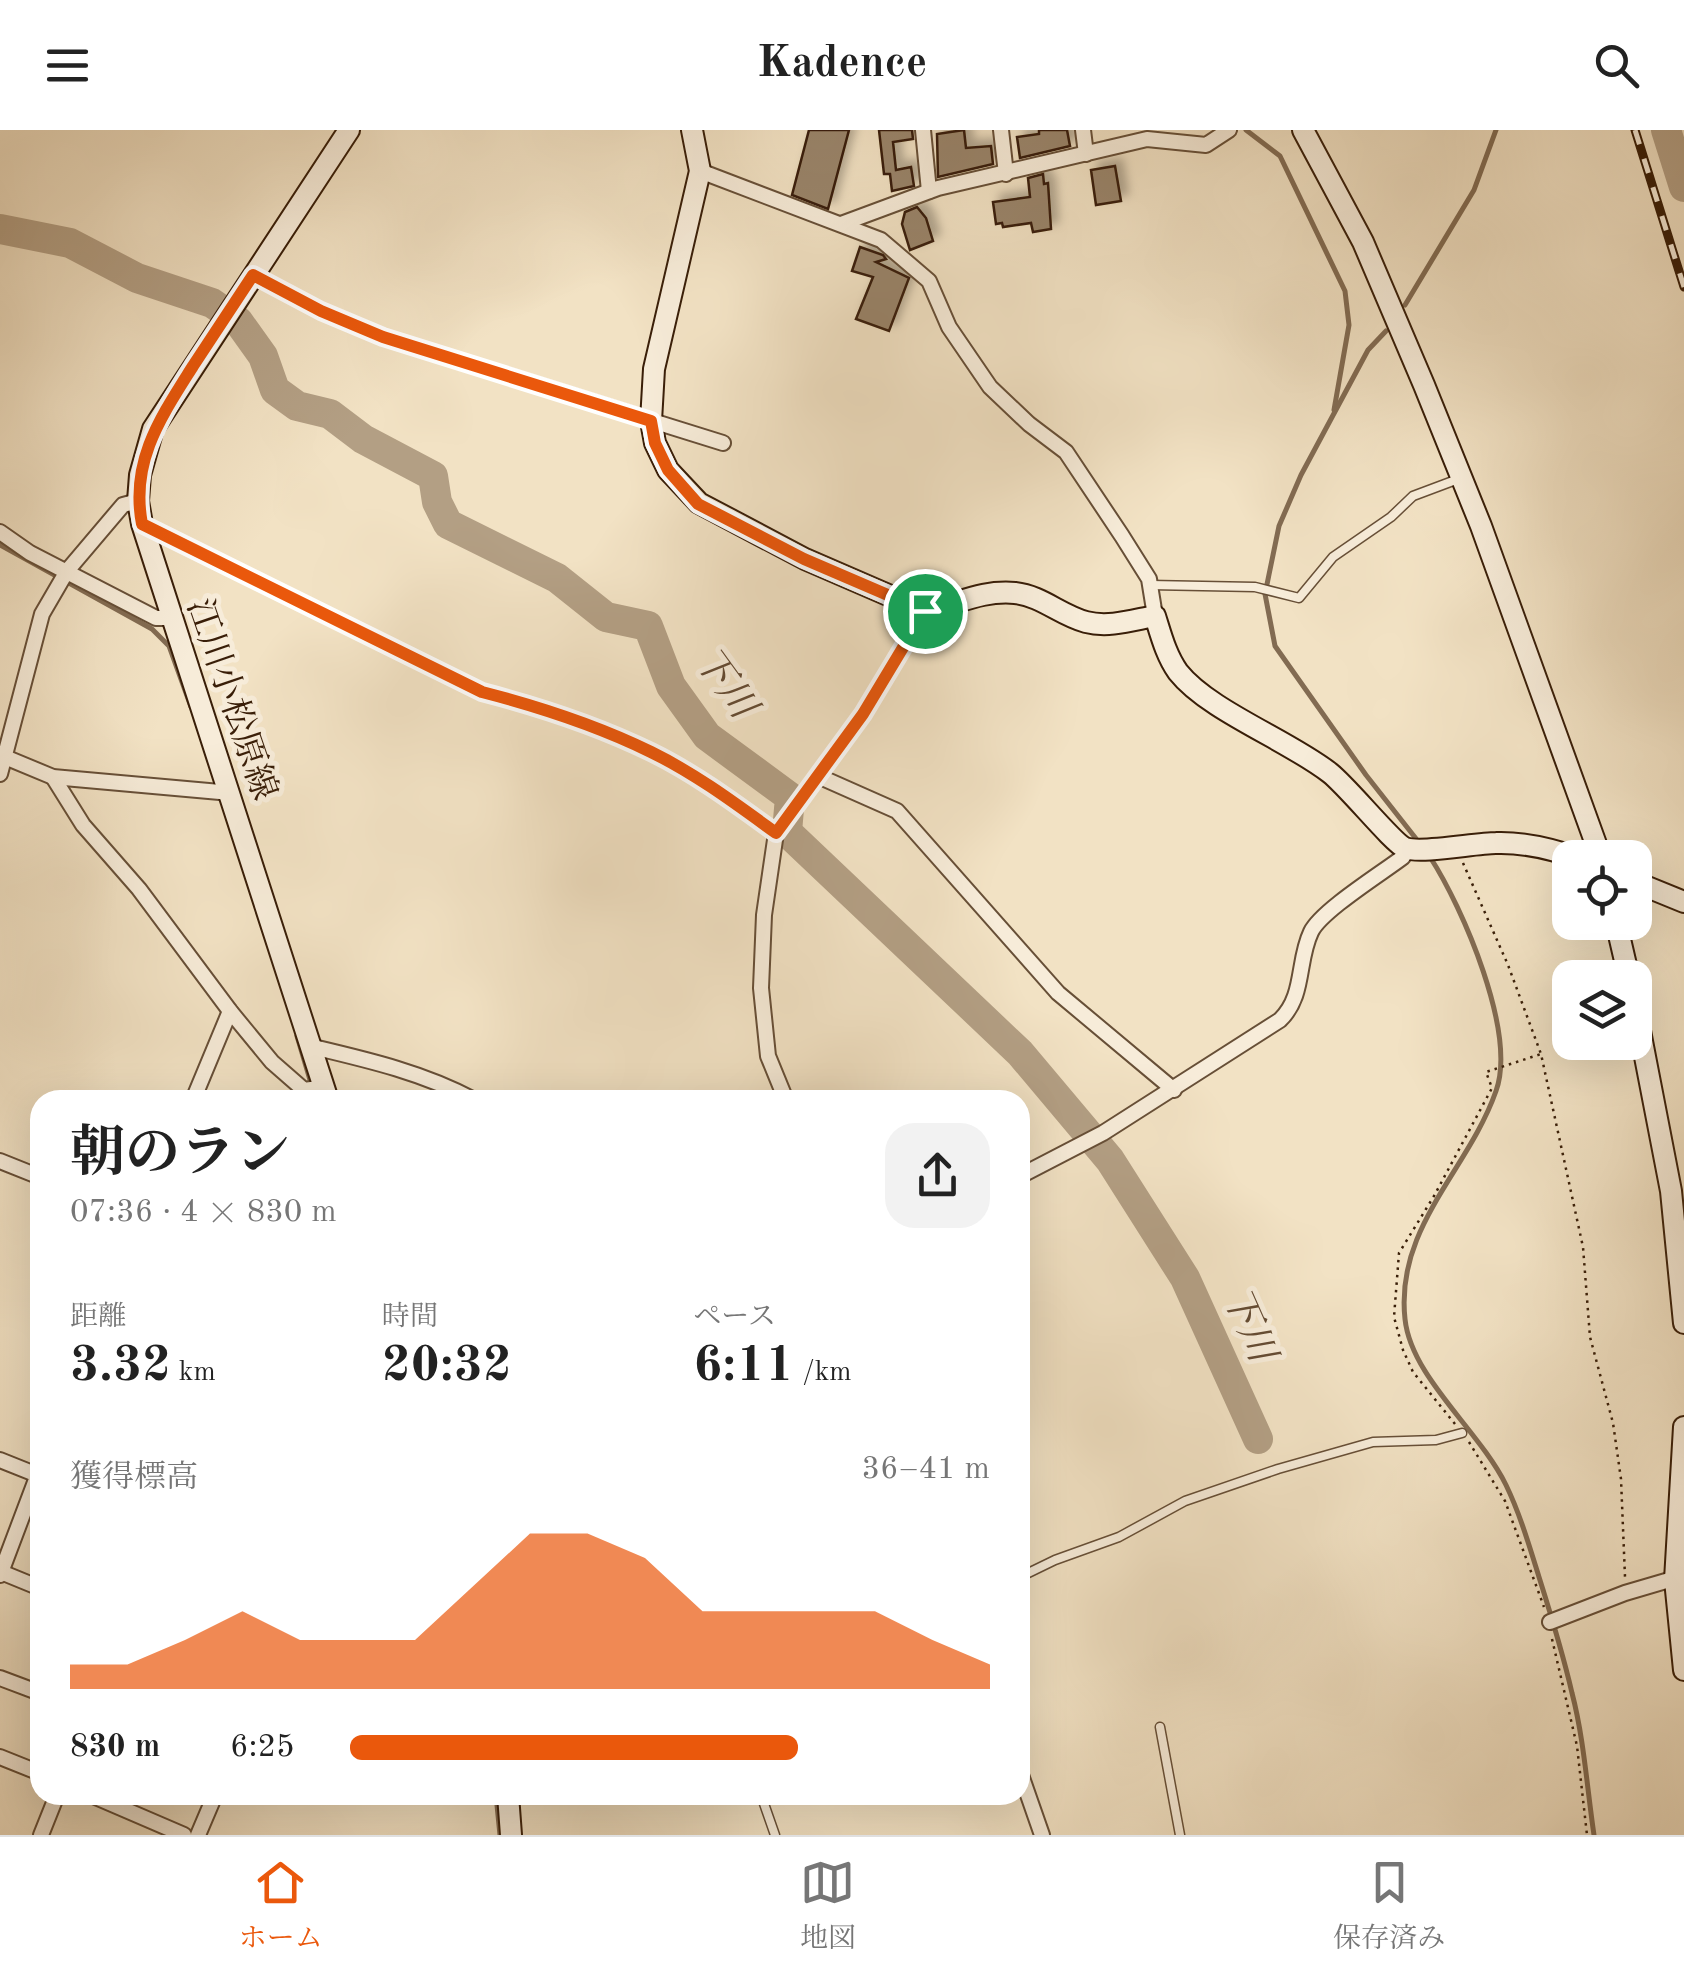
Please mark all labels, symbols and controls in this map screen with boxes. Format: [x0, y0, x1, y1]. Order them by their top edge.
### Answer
icon: menu [40, 38, 95, 93]
icon: search [1589, 38, 1644, 93]
text: Kadence [757, 42, 927, 87]
pin [883, 569, 968, 654]
icon: arrive [898, 584, 953, 639]
street label: 江川小松原線 [180, 594, 284, 805]
water label: 下川 [686, 641, 765, 729]
map controls [1552, 840, 1652, 1060]
button: locate [1552, 840, 1652, 940]
button: layers [1552, 960, 1652, 1060]
button: share [885, 1123, 990, 1228]
text: 朝のラン [70, 1128, 290, 1183]
text: 07:36 · 4 × 830 m [70, 1197, 337, 1229]
water label: 下川 [1214, 1282, 1284, 1371]
text: 距離 [70, 1304, 126, 1332]
text: 時間 [382, 1304, 438, 1332]
text: ペース [693, 1304, 776, 1332]
text: 3.32 [70, 1342, 171, 1392]
text: 20:32 [382, 1342, 512, 1392]
text: 6:11 [693, 1342, 794, 1392]
text: km [171, 1359, 216, 1387]
text: /km [794, 1359, 852, 1387]
text: 36–41 m [862, 1454, 990, 1486]
text: 獲得標高 [70, 1463, 198, 1495]
text: 830 m [70, 1732, 160, 1764]
text: 6:25 [230, 1732, 295, 1764]
tab: ホーム [239, 1855, 323, 1958]
tab: 地図 [800, 1855, 856, 1958]
tab: 保存済み [1333, 1855, 1445, 1958]

